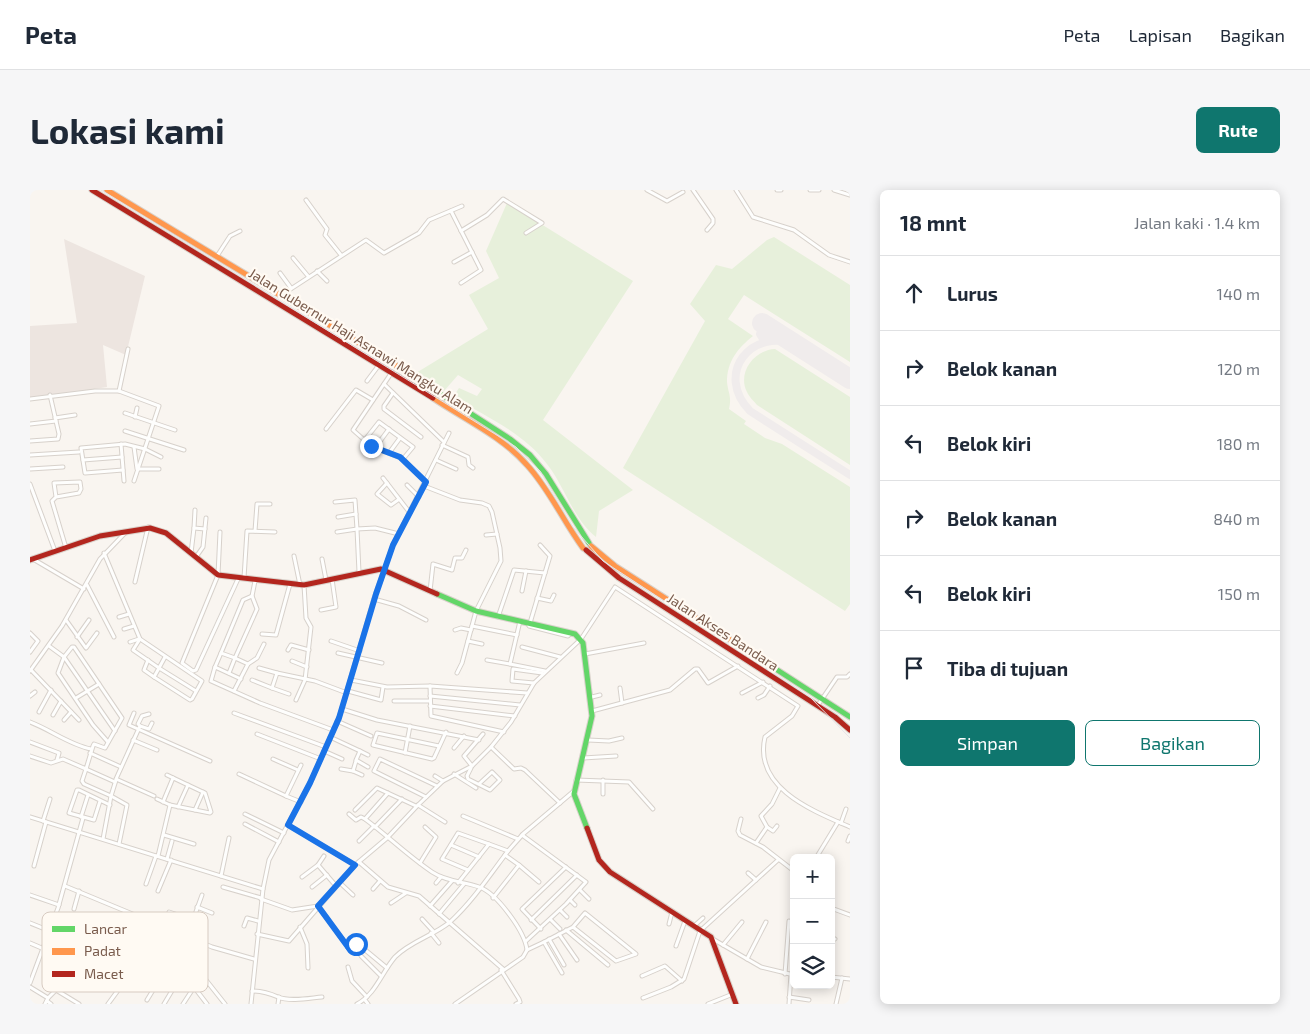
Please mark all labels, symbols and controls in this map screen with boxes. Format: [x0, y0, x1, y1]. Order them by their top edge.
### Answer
text: Peta [25, 20, 77, 49]
text: Peta [1063, 24, 1100, 46]
text: Lapisan [1128, 24, 1192, 46]
text: Bagikan [1220, 24, 1285, 46]
button: Rute [1196, 107, 1280, 153]
text: Lokasi kami [30, 109, 225, 151]
text: 18 mnt [900, 210, 966, 235]
text: Jalan kaki · 1.4 km [1134, 213, 1260, 232]
street label: Jalan Gubernur Haji Asnawi Mangku Alam [246, 264, 477, 417]
icon: ahead [900, 279, 928, 307]
text: Lurus [947, 282, 998, 305]
text: 140 m [1217, 284, 1260, 303]
icon: right [900, 354, 928, 382]
text: Belok kanan [947, 357, 1057, 380]
text: 120 m [1217, 359, 1260, 378]
icon: left [900, 429, 928, 457]
text: Belok kiri [947, 432, 1031, 455]
text: 180 m [1217, 434, 1260, 453]
route end [360, 435, 383, 458]
icon: right [900, 504, 928, 532]
text: Belok kanan [947, 507, 1057, 530]
text: 840 m [1213, 509, 1260, 528]
icon: left [900, 579, 928, 607]
text: Belok kiri [947, 582, 1031, 605]
text: 150 m [1218, 584, 1260, 603]
street label: Jalan Akses Bandara [664, 589, 782, 674]
icon: arrive [900, 654, 928, 682]
text: Tiba di tujuan [947, 657, 1068, 680]
button: Simpan [900, 720, 1075, 766]
button: Bagikan [1085, 720, 1260, 766]
map controls [790, 854, 835, 989]
button: + [790, 854, 835, 899]
button: − [790, 899, 835, 944]
legend [42, 912, 208, 992]
text: Lancar [84, 920, 128, 937]
route start [345, 933, 368, 956]
text: Padat [84, 942, 121, 959]
button: layers [790, 944, 835, 989]
text: Macet [84, 965, 124, 982]

